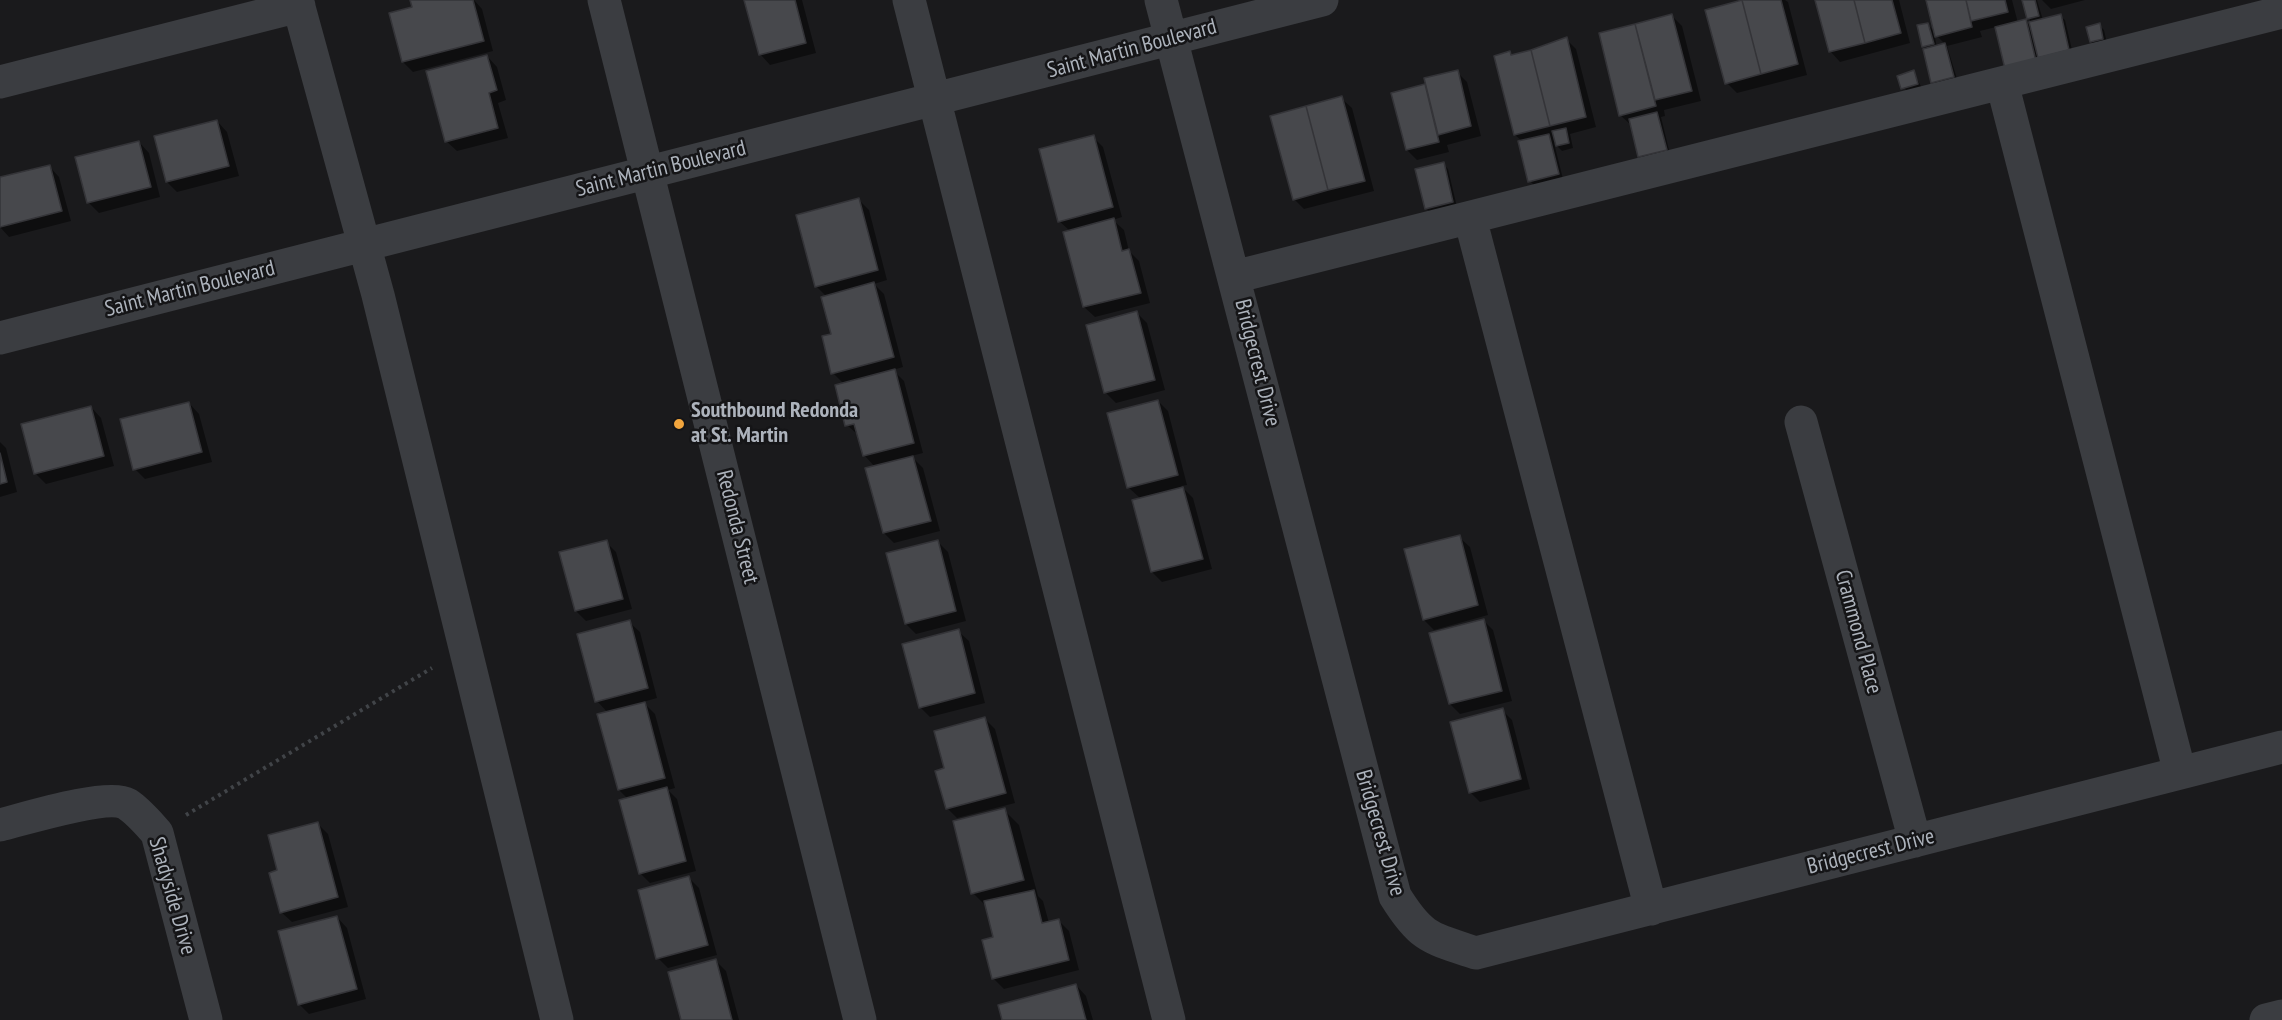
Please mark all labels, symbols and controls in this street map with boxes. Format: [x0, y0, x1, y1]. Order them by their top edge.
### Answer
street label: Saint Martin Boulevard [1045, 14, 1219, 84]
street label: Saint Martin Boulevard [573, 135, 749, 203]
street label: Saint Martin Boulevard [102, 255, 278, 323]
street label: Bridgecrest Drive [1228, 297, 1286, 429]
place label: Southbound Redonda at St. Martin [691, 398, 858, 450]
marker: Southbound Redonda at St. Martin [672, 417, 686, 431]
street label: Redonda Street [710, 468, 764, 586]
street label: Crammond Place [1829, 567, 1887, 697]
street label: Bridgecrest Drive [1349, 767, 1411, 899]
street label: Bridgecrest Drive [1805, 823, 1937, 881]
street label: Shadyside Drive [143, 834, 201, 958]

